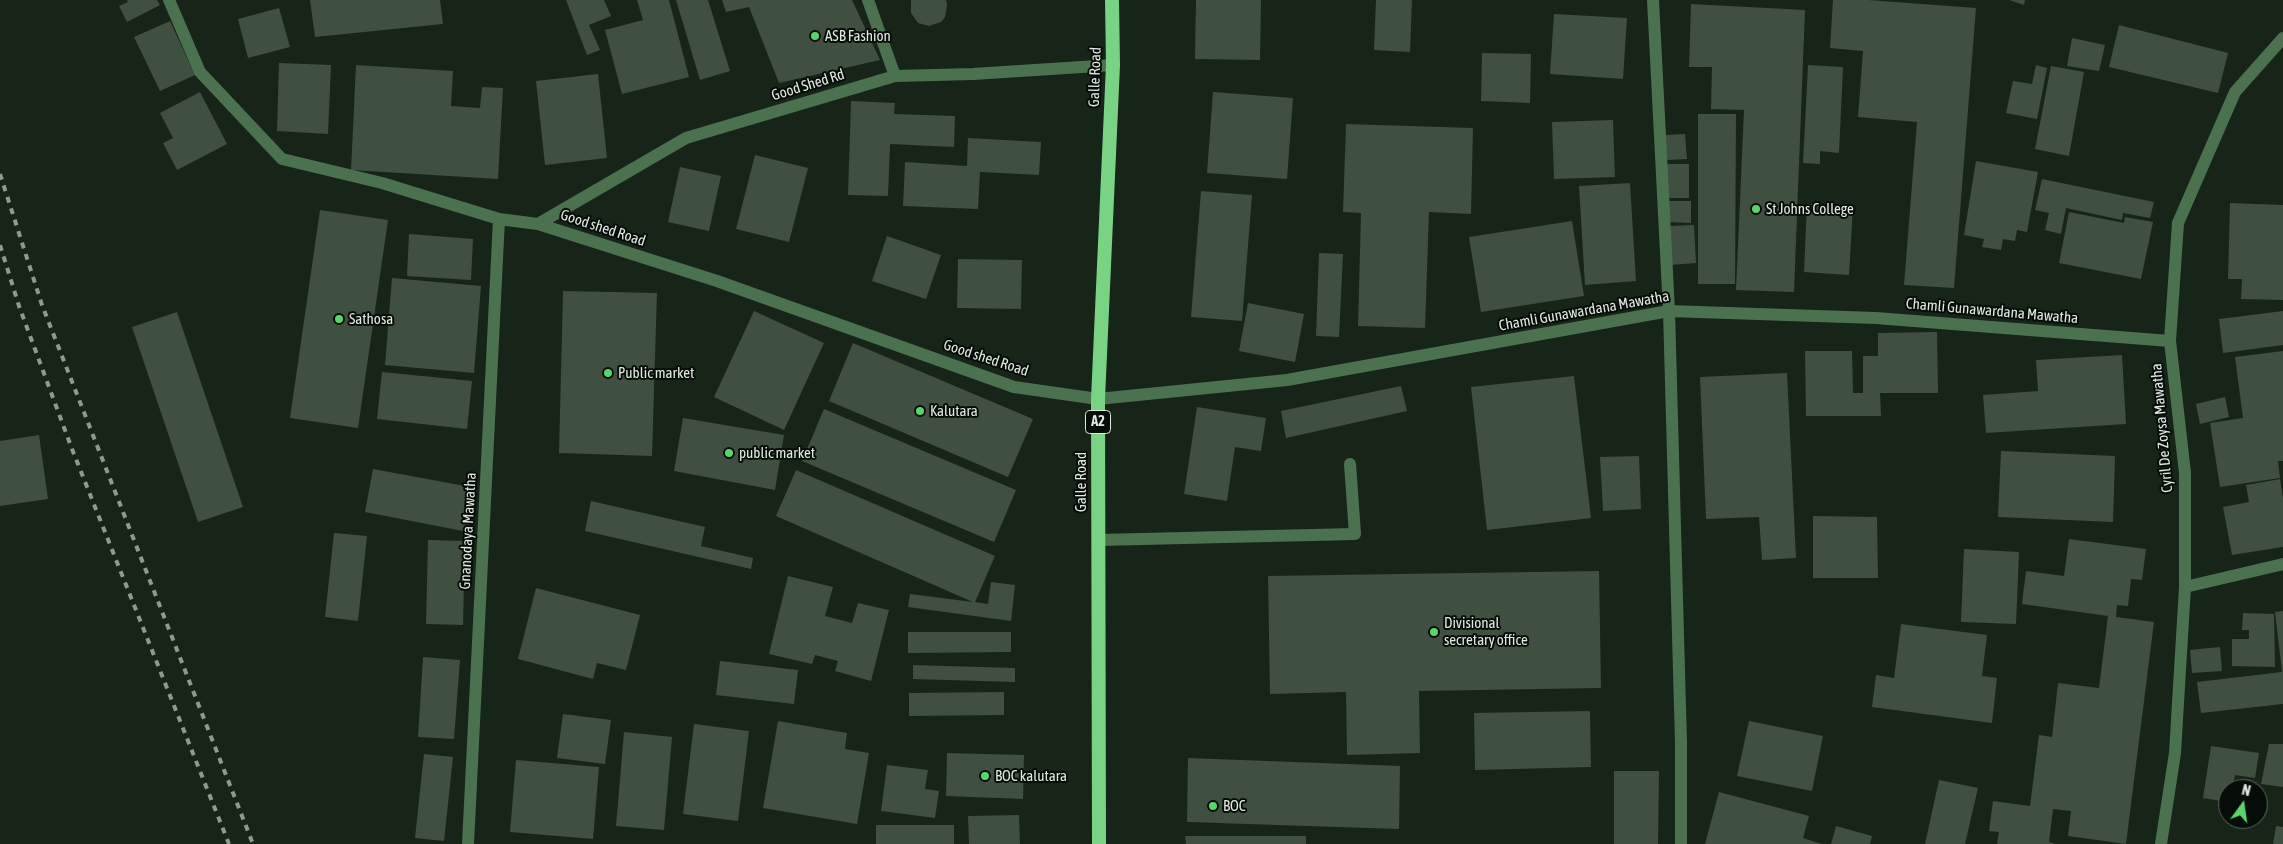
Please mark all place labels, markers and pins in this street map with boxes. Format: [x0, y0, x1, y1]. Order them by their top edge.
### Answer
place label: ASB Fashion [825, 27, 891, 45]
marker: ASB Fashion [809, 30, 821, 42]
place label: St Johns College [1766, 200, 1854, 218]
marker: St Johns College [1750, 203, 1762, 215]
place label: Sathosa [349, 310, 393, 328]
marker: Sathosa [333, 313, 345, 325]
place label: Public market [618, 364, 694, 382]
marker: Public market [602, 367, 614, 379]
place label: Kalutara [930, 402, 978, 420]
marker: Kalutara [914, 405, 926, 417]
place label: public market [739, 444, 815, 462]
marker: public market [723, 447, 735, 459]
place label: Divisional secretary office [1444, 614, 1528, 649]
marker: Divisional secretary office [1428, 626, 1440, 638]
place label: BOC kalutara [995, 767, 1067, 785]
marker: BOC kalutara [979, 770, 991, 782]
place label: BOC [1223, 797, 1246, 815]
marker: BOC [1207, 800, 1219, 812]

